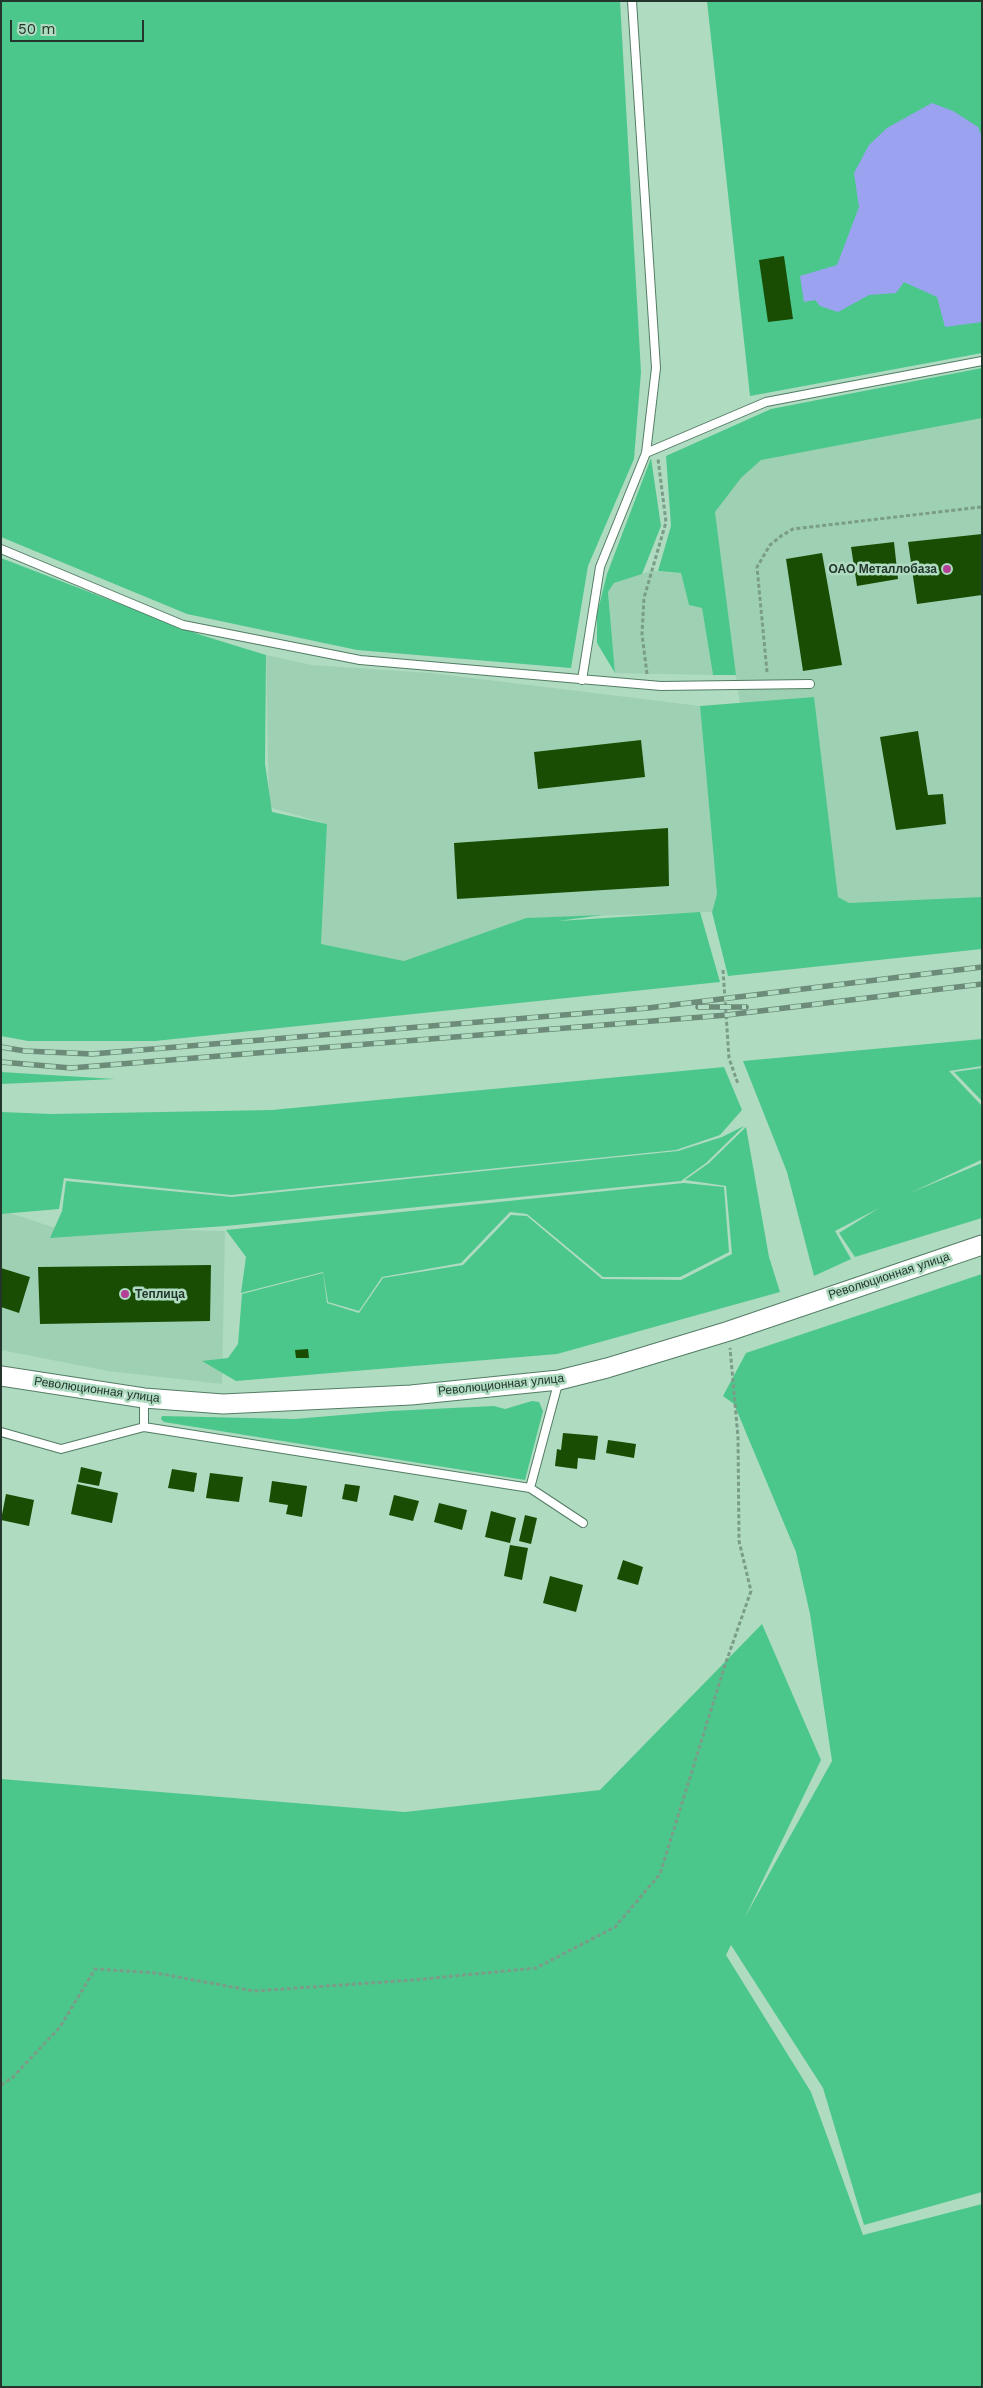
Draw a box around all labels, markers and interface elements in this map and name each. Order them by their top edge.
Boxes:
scale bar [12,10,146,42]
text: 50 m [18,20,55,38]
place label: ОАО Металлобаза [828,562,937,576]
marker: ОАО Металлобаза [941,563,953,575]
street label: Революционная улица [827,1250,951,1302]
place label: Теплица [135,1287,185,1301]
marker: Теплица [119,1288,131,1300]
street label: Революционная улица [437,1371,565,1399]
street label: Революционная улица [33,1374,161,1406]

